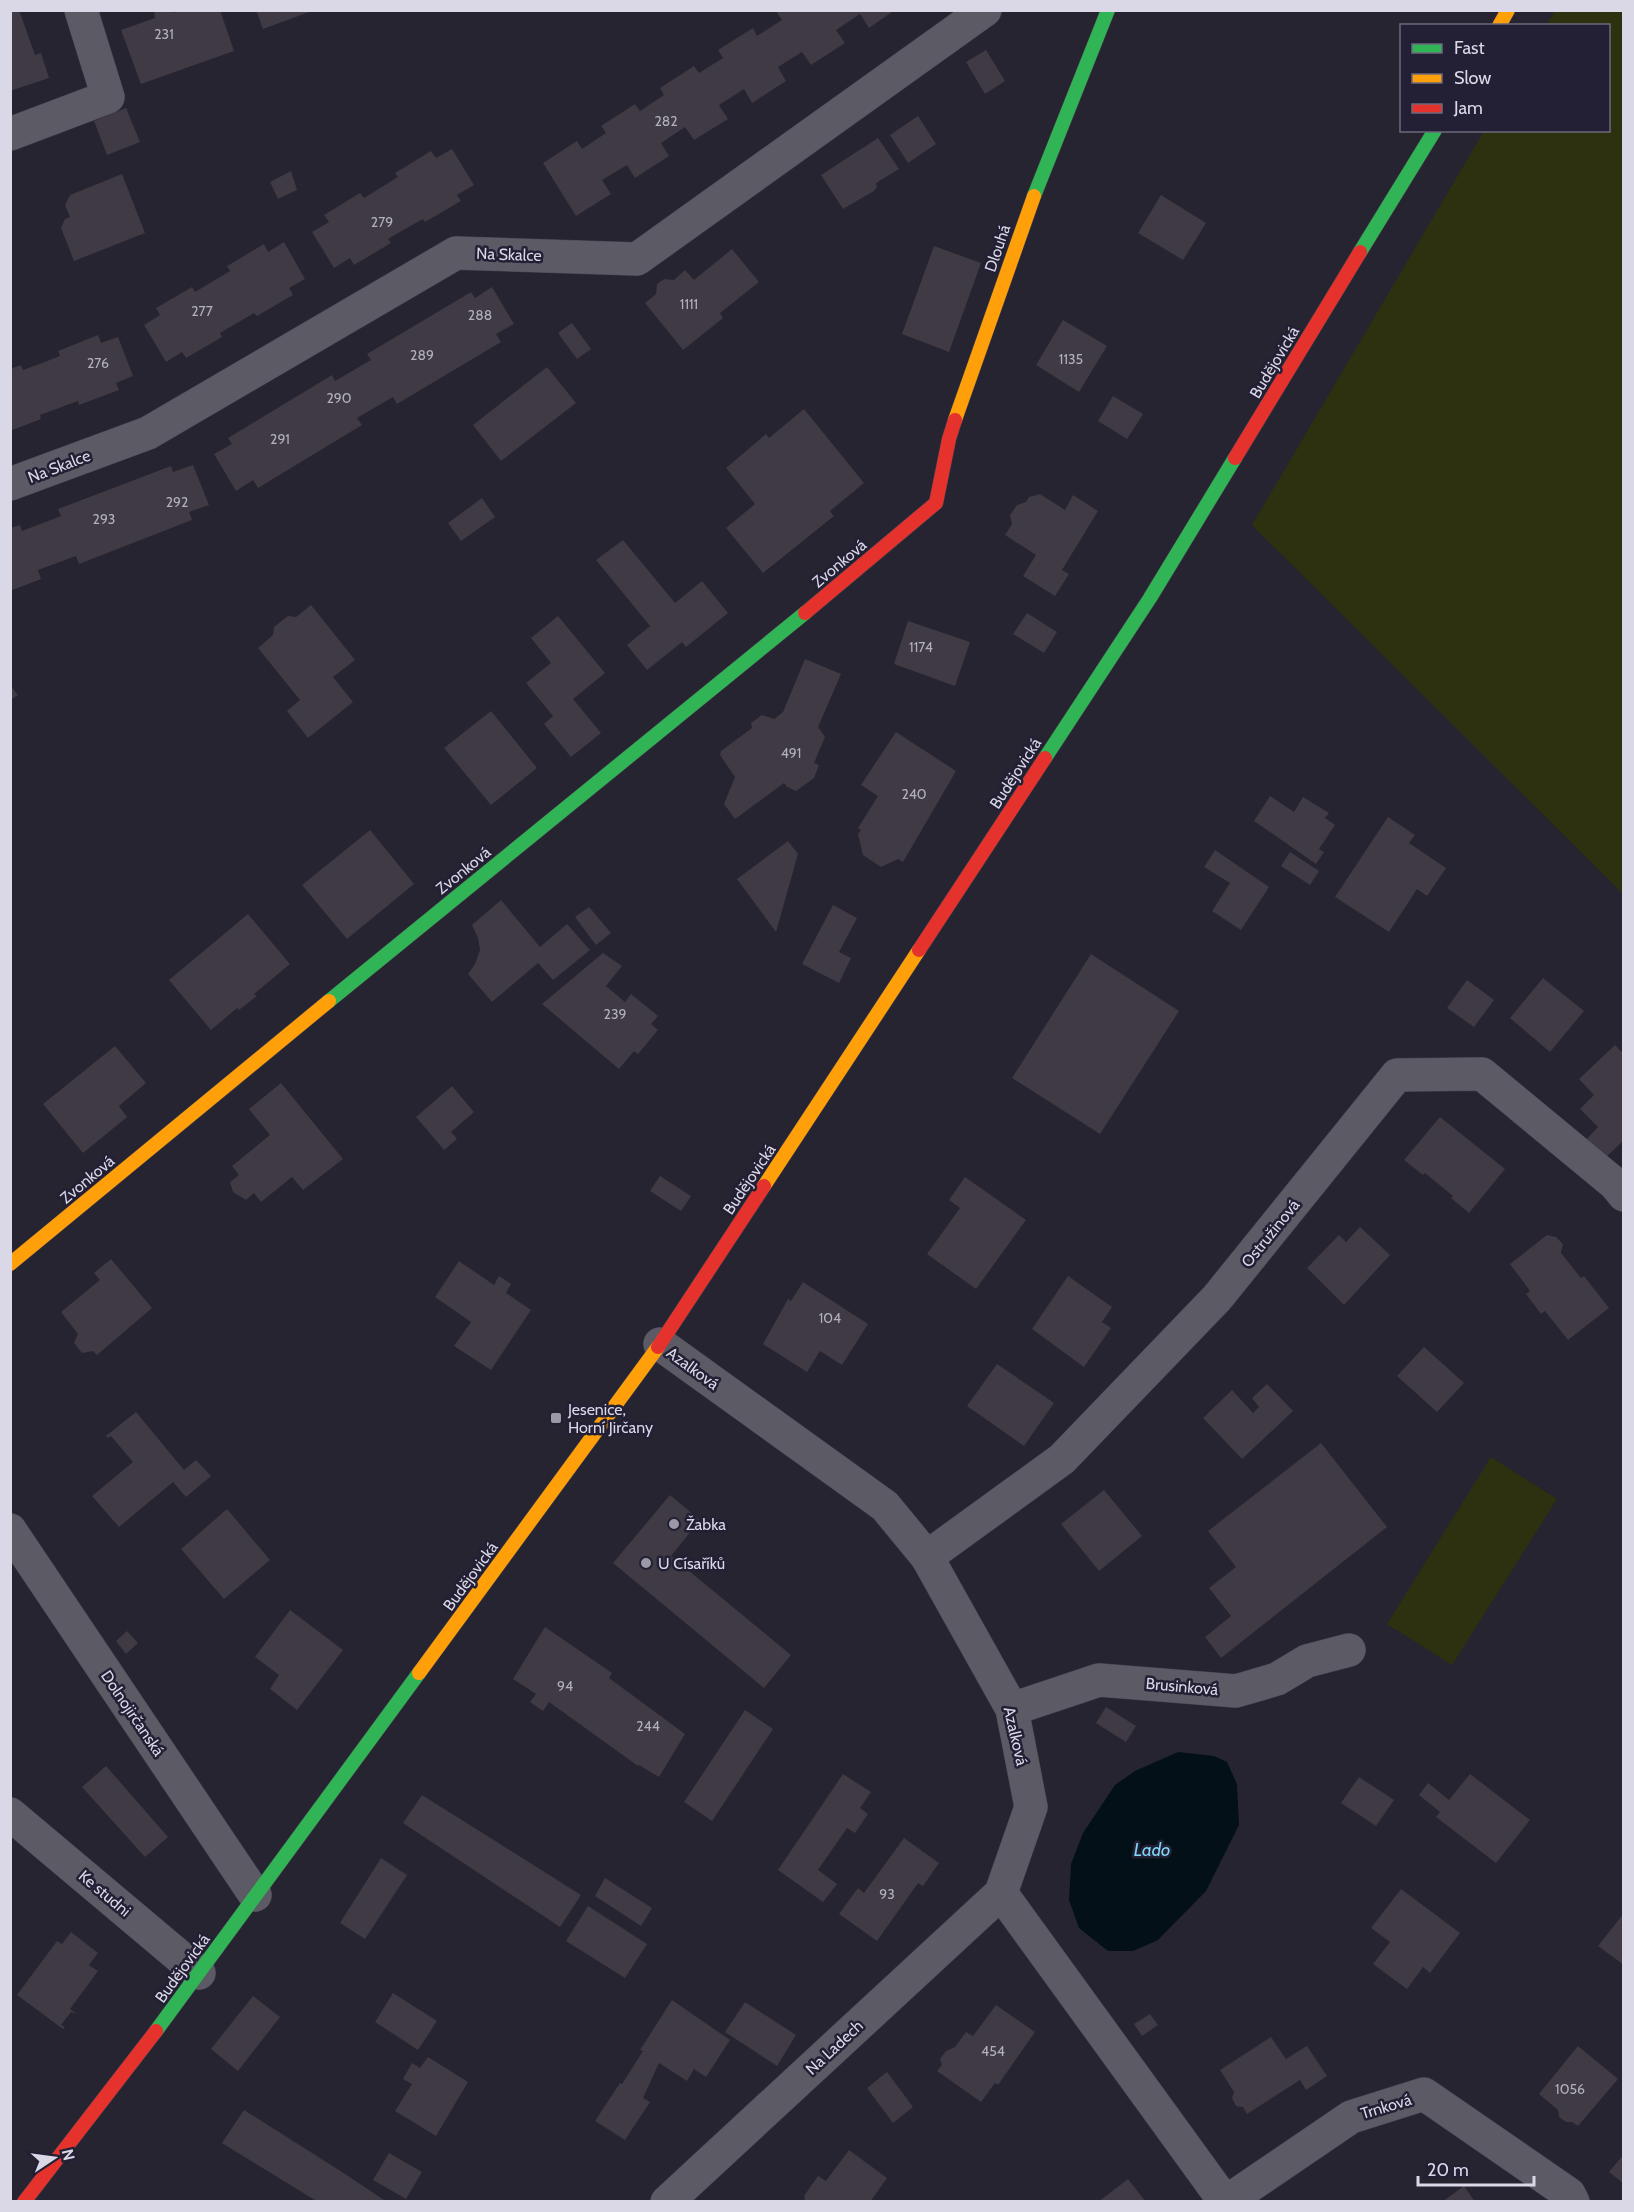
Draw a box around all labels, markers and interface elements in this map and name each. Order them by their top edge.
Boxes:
legend [1400,24,1610,132]
house number: 231 [154,25,174,43]
text: Fast [1454,37,1485,59]
text: Slow [1454,67,1491,89]
text: Jam [1453,97,1483,119]
house number: 282 [654,112,678,130]
house number: 279 [371,213,393,231]
street label: Dlouhá [981,222,1014,274]
street label: Na Skalce [476,244,542,265]
house number: 1111 [680,295,698,313]
house number: 277 [191,302,213,320]
house number: 288 [468,306,492,324]
street label: Budějovická [1246,323,1303,402]
house number: 289 [410,346,434,364]
house number: 1135 [1059,350,1083,368]
house number: 276 [87,354,109,372]
house number: 290 [326,389,352,407]
house number: 291 [270,430,290,448]
street label: Na Skalce [25,446,93,487]
house number: 292 [166,493,188,511]
house number: 293 [93,510,115,528]
street label: Zvonková [808,535,871,592]
house number: 1174 [909,638,933,656]
street label: Budějovická [986,734,1045,812]
house number: 491 [781,744,801,762]
house number: 240 [901,785,927,803]
street label: Zvonková [432,842,495,898]
house number: 239 [604,1005,626,1023]
street label: Budějovická [719,1140,780,1218]
street label: Zvonková [56,1151,119,1208]
street label: Ostružinová [1237,1195,1304,1271]
house number: 104 [819,1309,841,1327]
street label: Azalková [663,1343,723,1394]
place label: Jesenice, Horní Jirčany [567,1400,653,1437]
marker: Jesenice, Horní Jirčany [549,1411,563,1425]
place label: Žabka [686,1515,726,1534]
marker: Žabka [667,1517,681,1531]
street label: Budějovická [439,1538,502,1614]
place label: U Císaříků [658,1554,725,1573]
marker: U Císaříků [639,1556,653,1570]
street label: Dolnojirčanská [97,1667,168,1760]
street label: Brusinková [1145,1674,1219,1699]
house number: 94 [557,1677,573,1695]
street label: Azalková [1000,1705,1032,1768]
house number: 244 [636,1717,660,1735]
water label: Lado [1134,1839,1170,1861]
street label: Ke studni [75,1866,135,1921]
house number: 93 [879,1885,895,1903]
street label: Budějovická [151,1930,214,2006]
street label: Na Ladech [802,2016,867,2079]
house number: 454 [981,2042,1005,2060]
house number: 1056 [1555,2080,1585,2098]
street label: Trnková [1358,2090,1414,2123]
north arrow [24,2128,84,2188]
text: N [58,2147,79,2162]
scale bar [1418,2149,1534,2187]
text: 20 m [1427,2159,1469,2181]

